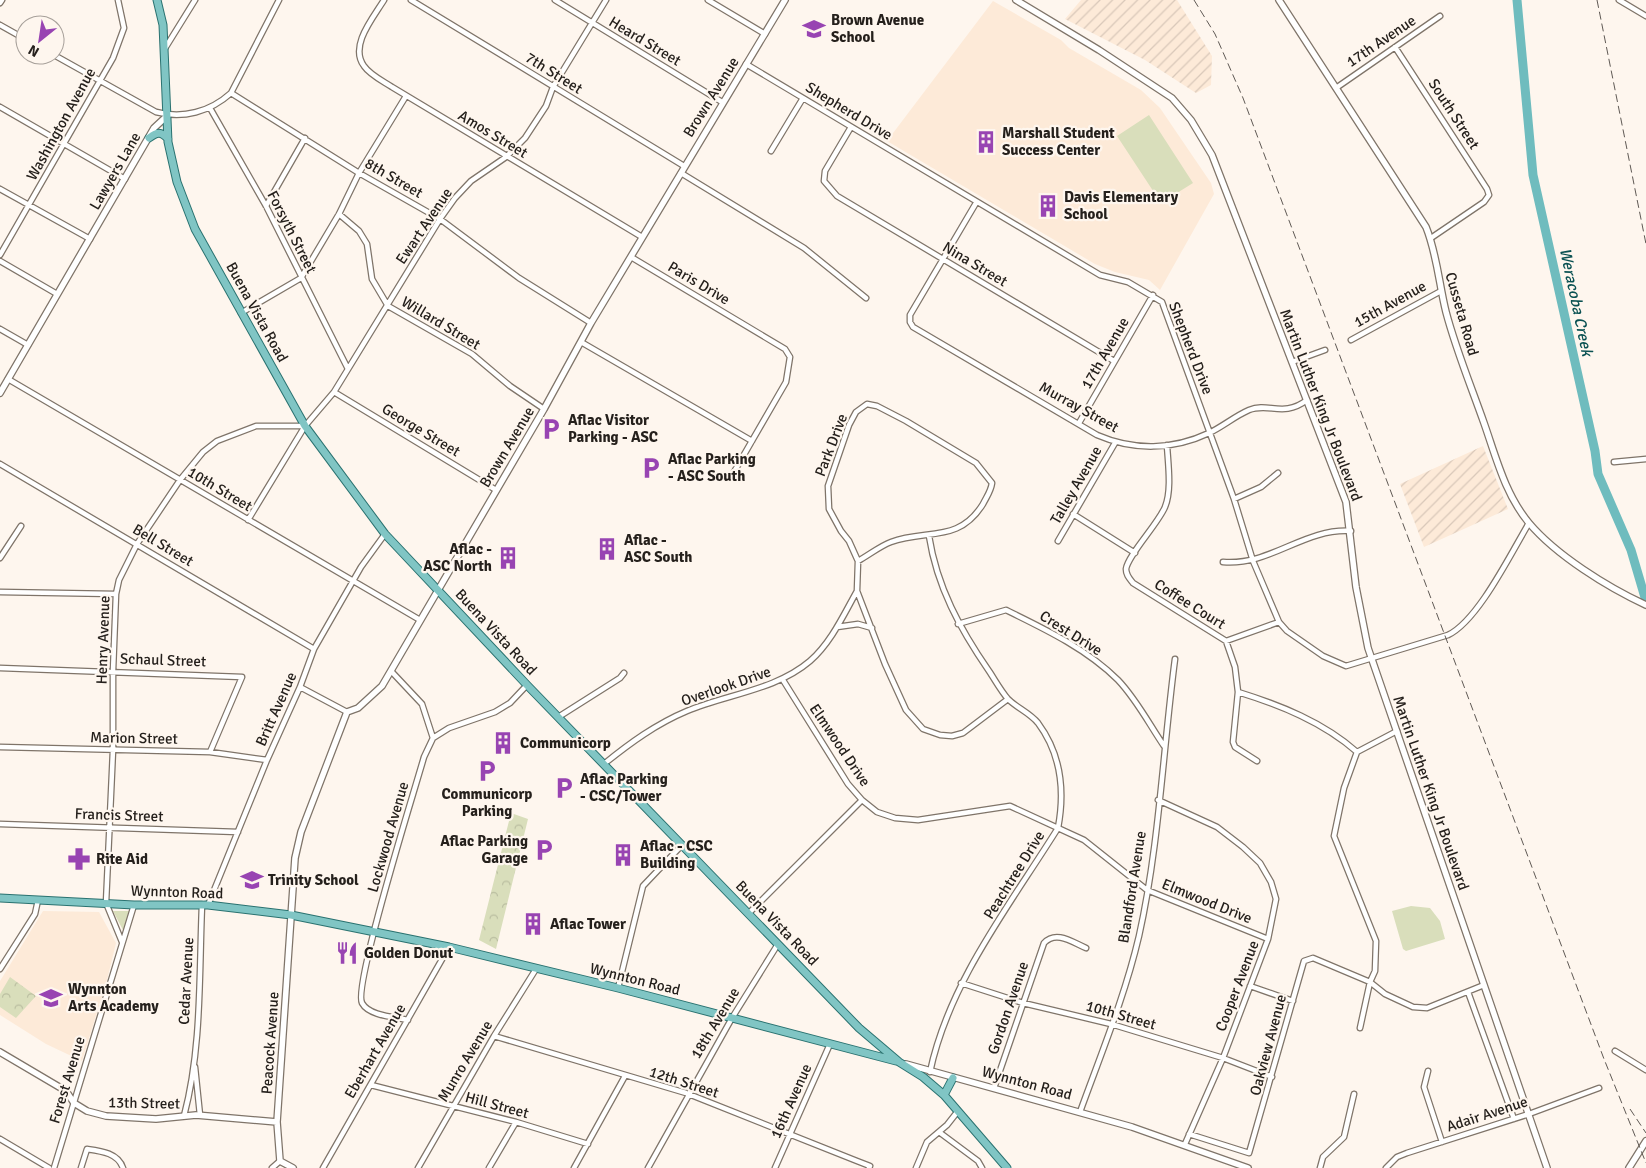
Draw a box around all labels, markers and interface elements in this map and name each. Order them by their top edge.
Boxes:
place label: Brown Avenue School [831,11,924,46]
street label: 17th Avenue [1343,11,1419,71]
street label: Heard Street [606,12,684,70]
north arrow [15,15,65,65]
school or university icon: Brown Avenue School [801,16,827,42]
text: N [25,41,42,61]
street label: 7th Street [522,48,586,98]
street label: Brown Avenue [679,54,743,140]
street label: Washington Avenue [23,65,99,183]
street label: South Street [1425,75,1483,153]
street label: Shepherd Drive [802,78,896,144]
street label: Amos Street [455,106,531,162]
place label: Marshall Student Success Center [1002,124,1115,159]
street label: Lawyers Lane [86,129,144,213]
building icon: Marshall Student Success Center [973,129,999,155]
street label: 8th Street [362,154,426,202]
street label: Ewart Avenue [392,185,456,267]
street label: Forsyth Street [263,188,321,276]
place label: Davis Elementary School [1064,188,1179,223]
building icon: Davis Elementary School [1035,193,1061,219]
street label: Nina Street [939,238,1011,290]
water label: Weracoba Creek [1555,246,1598,360]
street label: Paris Drive [665,258,733,308]
street label: Buena Vista Road [222,259,292,365]
street label: Cusseta Road [1441,270,1483,358]
street label: 15th Avenue [1351,277,1429,331]
street label: Willard Street [398,292,484,354]
street label: Shepherd Drive [1165,299,1217,397]
street label: Martin Luther King Jr Boulevard [1276,306,1366,504]
street label: 17th Avenue [1077,314,1133,392]
street label: Murray Street [1036,378,1122,436]
street label: George Street [379,400,463,460]
street label: Brown Avenue [476,403,538,491]
place label: Aflac Visitor Parking - ASC [568,411,658,446]
street label: Park Drive [811,411,851,479]
parking icon: Aflac Visitor Parking - ASC [538,416,564,442]
street label: Talley Avenue [1046,443,1106,527]
place label: Aflac Parking - ASC South [668,450,756,485]
parking icon: Aflac Parking - ASC South [638,455,664,481]
street label: 10th Street [185,463,255,515]
street label: Bell Street [129,520,197,570]
place label: Aflac - ASC South [624,531,692,566]
building icon: Aflac - ASC South [594,536,620,562]
place label: Aflac - ASC North [423,540,492,575]
building icon: Aflac - ASC North [495,545,521,571]
street label: Coffee Court [1151,575,1229,633]
street label: Buena Vista Road [451,585,541,679]
street label: Henry Avenue [92,595,114,685]
street label: Crest Drive [1036,607,1106,659]
street label: Schaul Street [120,650,206,670]
street label: Overlook Drive [679,662,773,710]
street label: Britt Avenue [252,669,300,749]
street label: Martin Luther King Jr Boulevard [1389,694,1473,893]
street label: Elmwood Drive [806,700,874,790]
street label: Marion Street [90,728,178,748]
building icon: Communicorp [490,730,516,756]
place label: Communicorp [520,734,611,752]
parking icon: Communicorp Parking [474,758,500,784]
place label: Aflac Parking - CSC/Tower [580,770,668,805]
parking icon: Aflac Parking - CSC/Tower [551,775,577,801]
street label: Lockwood Avenue [364,780,412,894]
place label: Communicorp Parking [442,785,532,820]
street label: Francis Street [74,804,164,826]
street label: Peachtree Drive [980,828,1048,922]
street label: Blandford Avenue [1114,830,1150,944]
place label: Aflac Parking Garage [440,832,528,867]
parking icon: Aflac Parking Garage [531,837,557,863]
place label: Aflac - CSC Building [640,837,713,872]
building icon: Aflac - CSC Building [610,842,636,868]
pharmacy icon: Rite Aid [66,846,92,872]
place label: Rite Aid [96,850,148,868]
school or university icon: Trinity School [239,867,265,893]
place label: Trinity School [268,871,359,889]
street label: Elmwood Drive [1159,875,1255,927]
street label: Buena Vista Road [732,877,822,969]
street label: Wynnton Road [130,881,224,903]
building icon: Aflac Tower [520,911,546,937]
place label: Aflac Tower [550,915,626,933]
street label: Cedar Avenue [175,937,197,1025]
street label: Cooper Avenue [1211,938,1263,1034]
restaurant icon: Golden Donut [334,940,360,966]
place label: Golden Donut [364,944,454,962]
street label: Wynnton Road [588,959,682,999]
street label: Gordon Avenue [984,959,1032,1057]
place label: Wynnton Arts Academy [68,980,159,1015]
street label: 18th Avenue [687,984,743,1062]
school or university icon: Wynnton Arts Academy [38,985,64,1011]
street label: Peacock Avenue [257,991,283,1095]
street label: Oakview Avenue [1246,992,1290,1098]
street label: 10th Street [1084,996,1158,1034]
street label: Eberhart Avenue [341,1000,409,1102]
street label: Munro Avenue [434,1017,496,1105]
street label: Forest Avenue [45,1034,89,1126]
street label: 16th Avenue [767,1061,815,1141]
street label: 12th Street [647,1062,721,1102]
street label: Wynnton Road [980,1062,1074,1104]
street label: Hill Street [463,1088,531,1122]
street label: Adair Avenue [1444,1092,1530,1136]
street label: 13th Street [108,1093,180,1113]

